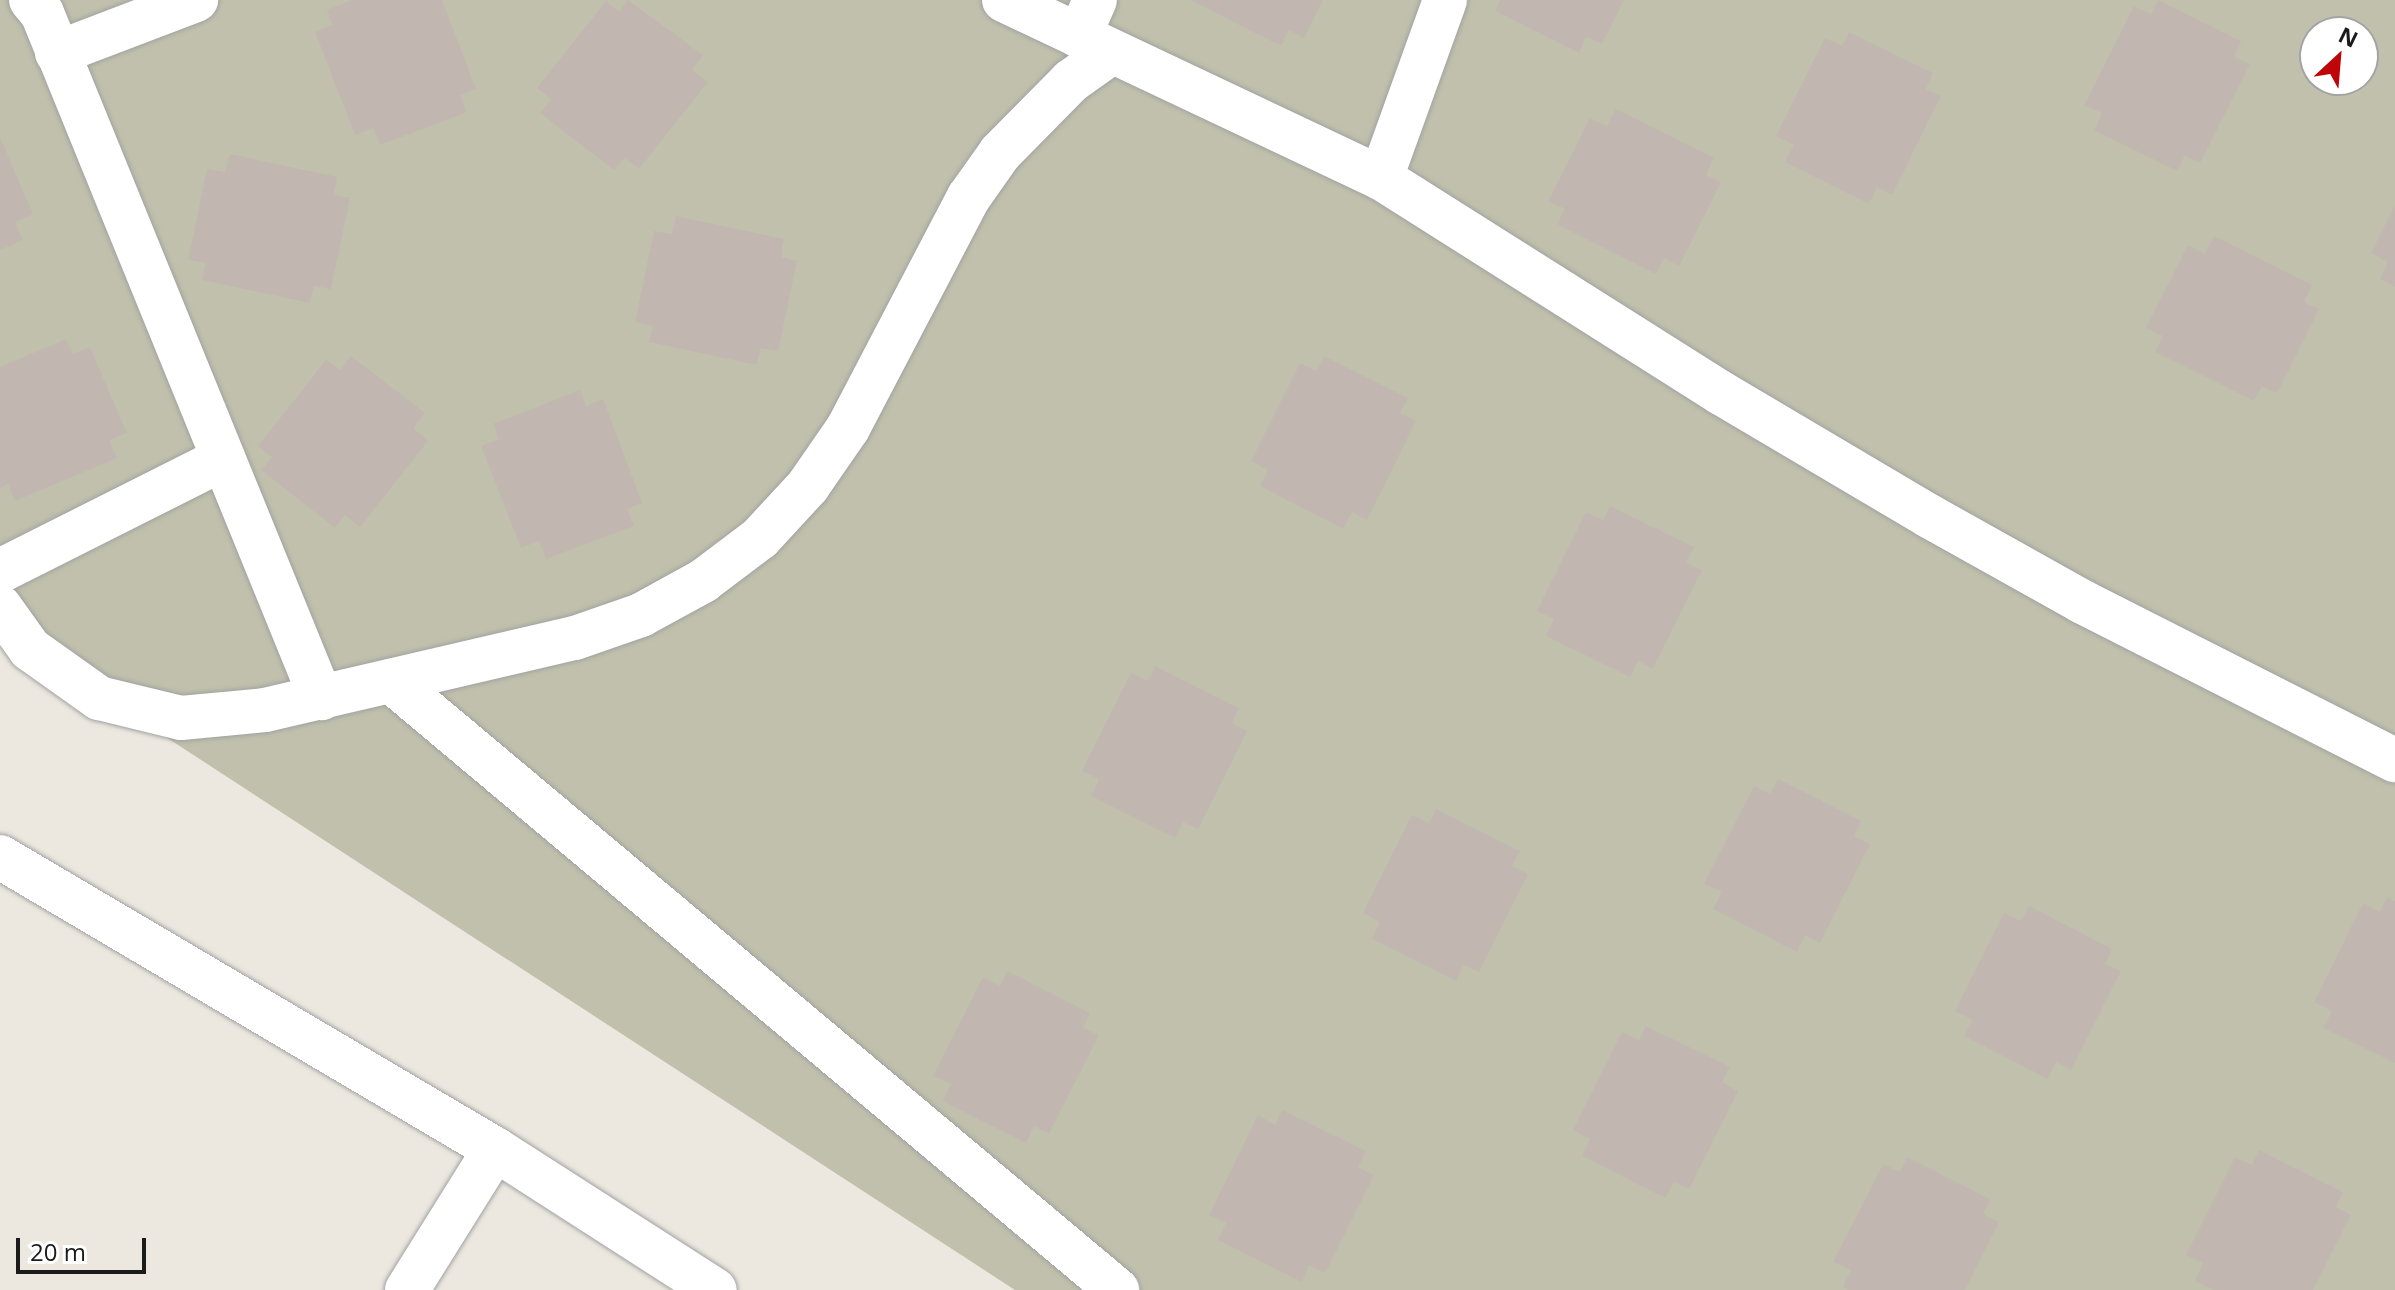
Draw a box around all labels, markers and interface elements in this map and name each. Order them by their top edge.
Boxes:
north arrow [2299,16,2379,96]
text: N [2334,19,2363,54]
scale bar [20,1222,150,1272]
text: 20 m [30,1235,86,1268]

